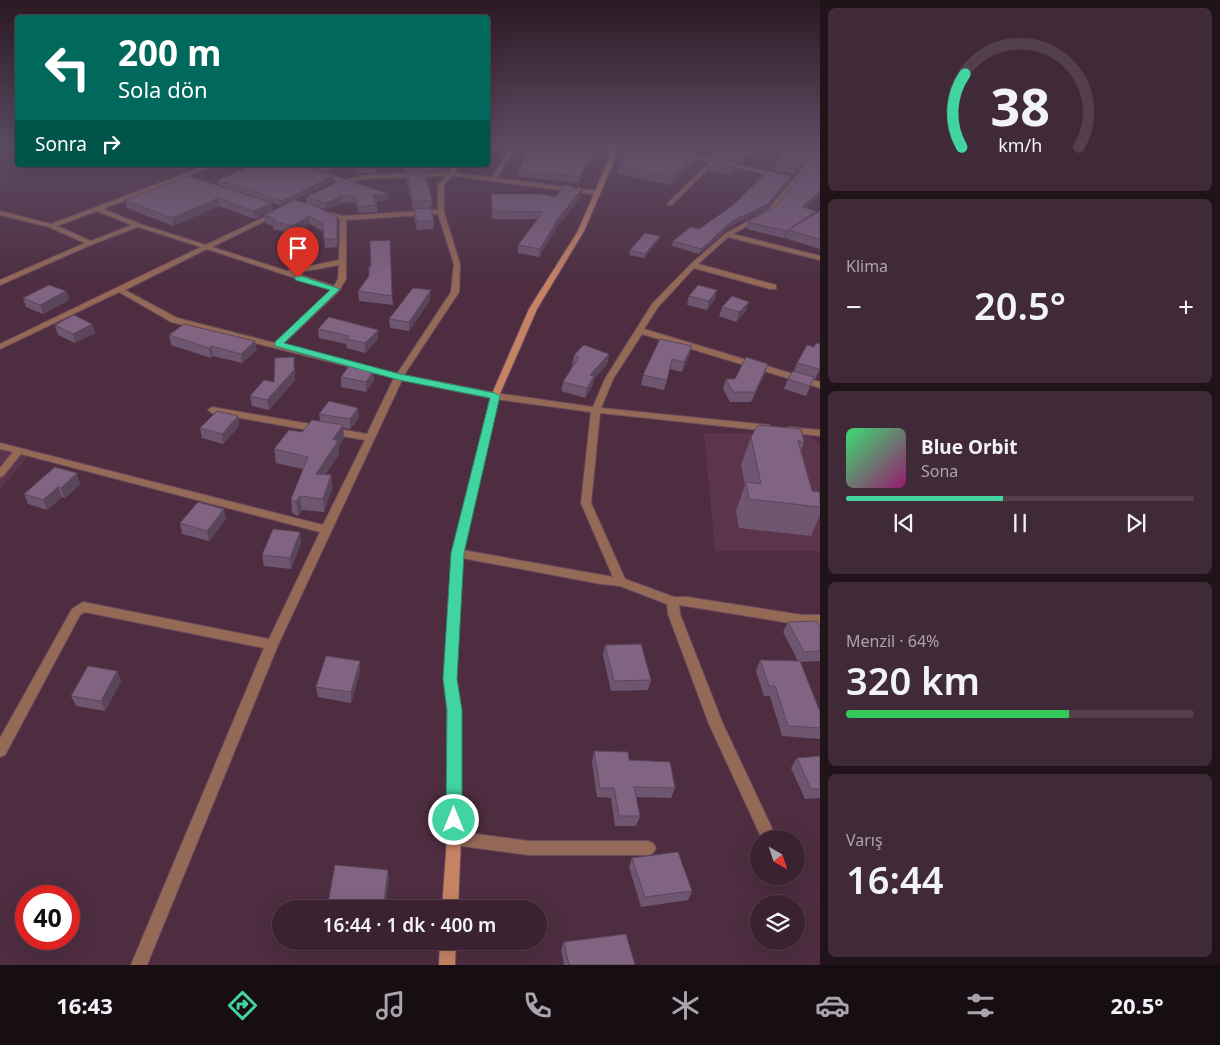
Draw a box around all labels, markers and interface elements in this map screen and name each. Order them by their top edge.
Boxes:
text: 200 m [118,29,221,76]
icon: left [35,35,100,100]
text: 38 [990,70,1050,141]
text: Sola dön [118,74,208,104]
icon: right [97,130,125,158]
text: Sonra [35,131,87,157]
text: km/h [998,133,1042,157]
pin [277,227,319,278]
icon: arrive [284,234,312,262]
text: Klima [846,255,888,277]
text: 20.5° [974,279,1066,331]
text: − [846,287,862,325]
text: + [1178,287,1194,325]
text: Blue Orbit [921,434,1017,460]
text: Sona [921,460,958,482]
icon: previous [890,509,918,537]
icon: pause [1006,509,1034,537]
icon: next [1122,509,1150,537]
text: Menzil · 64% [846,630,939,652]
text: 320 km [846,654,980,706]
position arrow [427,793,479,845]
text: Varış [846,829,883,851]
north arrow [750,830,805,885]
map controls [750,830,805,950]
text: 16:44 [846,853,943,905]
speed limit sign: 40 [15,885,80,950]
button: layers [750,895,805,950]
text: 16:44 · 1 dk · 400 m [323,912,496,938]
icon: directions [225,988,260,1023]
icon: music [373,988,408,1023]
icon: phone [520,988,555,1023]
icon: climate [668,988,703,1023]
icon: car [815,988,850,1023]
icon: filters [963,988,998,1023]
text: 16:43 [56,990,113,1020]
text: 20.5° [1110,990,1164,1020]

